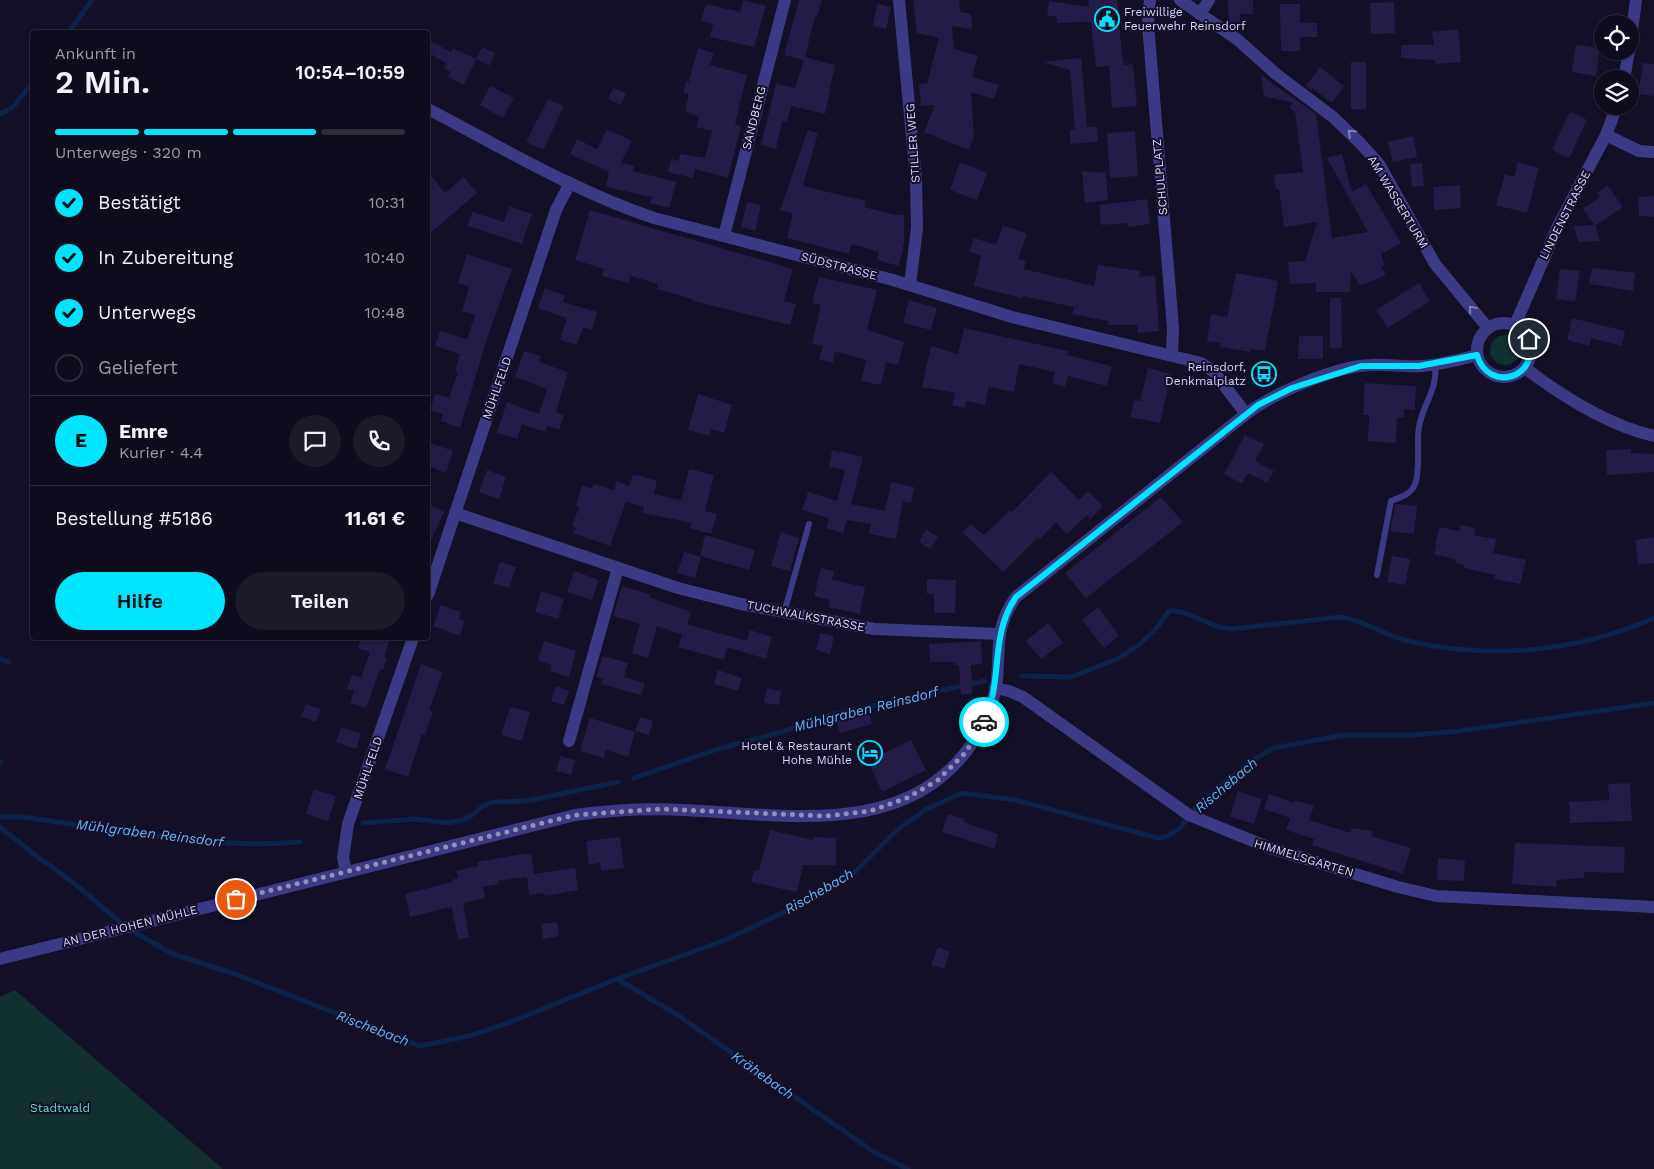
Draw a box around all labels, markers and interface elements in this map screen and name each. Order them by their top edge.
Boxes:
place label: Freiwillige Feuerwehr Reinsdorf [1124,5,1246,33]
public building icon: Freiwillige Feuerwehr Reinsdorf [1094,6,1120,32]
map controls [1594,15,1639,115]
button: locate [1594,15,1639,60]
text: Ankunft in [55,44,136,63]
text: 10:54–10:59 [296,61,405,84]
text: 2 Min. [55,63,150,101]
button: layers [1594,70,1639,115]
street label: SANDBERG [739,85,769,151]
street label: STILLER WEG [903,103,923,183]
one-way arrow [1347,130,1356,139]
street label: SCHULPLATZ [1150,138,1170,216]
text: Unterwegs · 320 m [55,143,202,162]
street label: AM WASSERTURM [1365,153,1431,251]
street label: LINDENSTRASSE [1536,168,1594,262]
icon: check [55,189,83,217]
text: Bestätigt [98,191,181,214]
text: 10:31 [369,193,405,212]
icon: check [55,244,83,272]
text: In Zubereitung [98,246,233,269]
text: 10:40 [364,248,405,267]
street label: SÜDSTRASSE [799,249,879,283]
icon: check [55,299,83,327]
text: Unterwegs [98,301,196,324]
text: 10:48 [364,303,405,322]
one-way arrow [1468,305,1477,314]
pin [1508,318,1550,360]
icon: home [1515,325,1543,353]
street label: MÜHLFELD [480,355,514,421]
text: Geliefert [98,356,178,379]
place label: Reinsdorf, Denkmalplatz [1165,360,1246,388]
bus stop icon: Reinsdorf, Denkmalplatz [1251,361,1277,387]
button: chat [289,415,341,467]
button: phone [353,415,405,467]
text: Emre [119,420,168,443]
text: E [75,429,87,452]
text: Kurier · 4.4 [119,443,203,462]
text: Bestellung #5186 [55,507,213,530]
text: 11.61 € [345,507,405,530]
button: Hilfe [55,572,225,630]
button: Teilen [235,572,405,630]
street label: TUCHWALKSTRASSE [746,598,867,634]
water label: Mühlgraben Reinsdorf [792,683,941,735]
courier [959,697,1009,747]
icon: car [970,708,998,736]
street label: MÜHLFELD [351,735,385,801]
place label: Hotel & Restaurant Hohe Mühle [741,739,852,767]
hotel icon: Hotel & Restaurant Hohe Mühle [857,740,883,766]
water label: Rischebach [1192,754,1260,816]
water label: Mühlgraben Reinsdorf [75,816,226,850]
street label: HIMMELSGARTEN [1252,836,1356,880]
water label: Rischebach [782,865,856,917]
pin [215,878,257,920]
icon: bag [222,885,250,913]
street label: AN DER HOHEN MÜHLE [61,902,199,950]
water label: Rischebach [334,1007,412,1049]
water label: Krähebach [729,1048,797,1102]
park label: Stadtwald [30,1101,90,1115]

